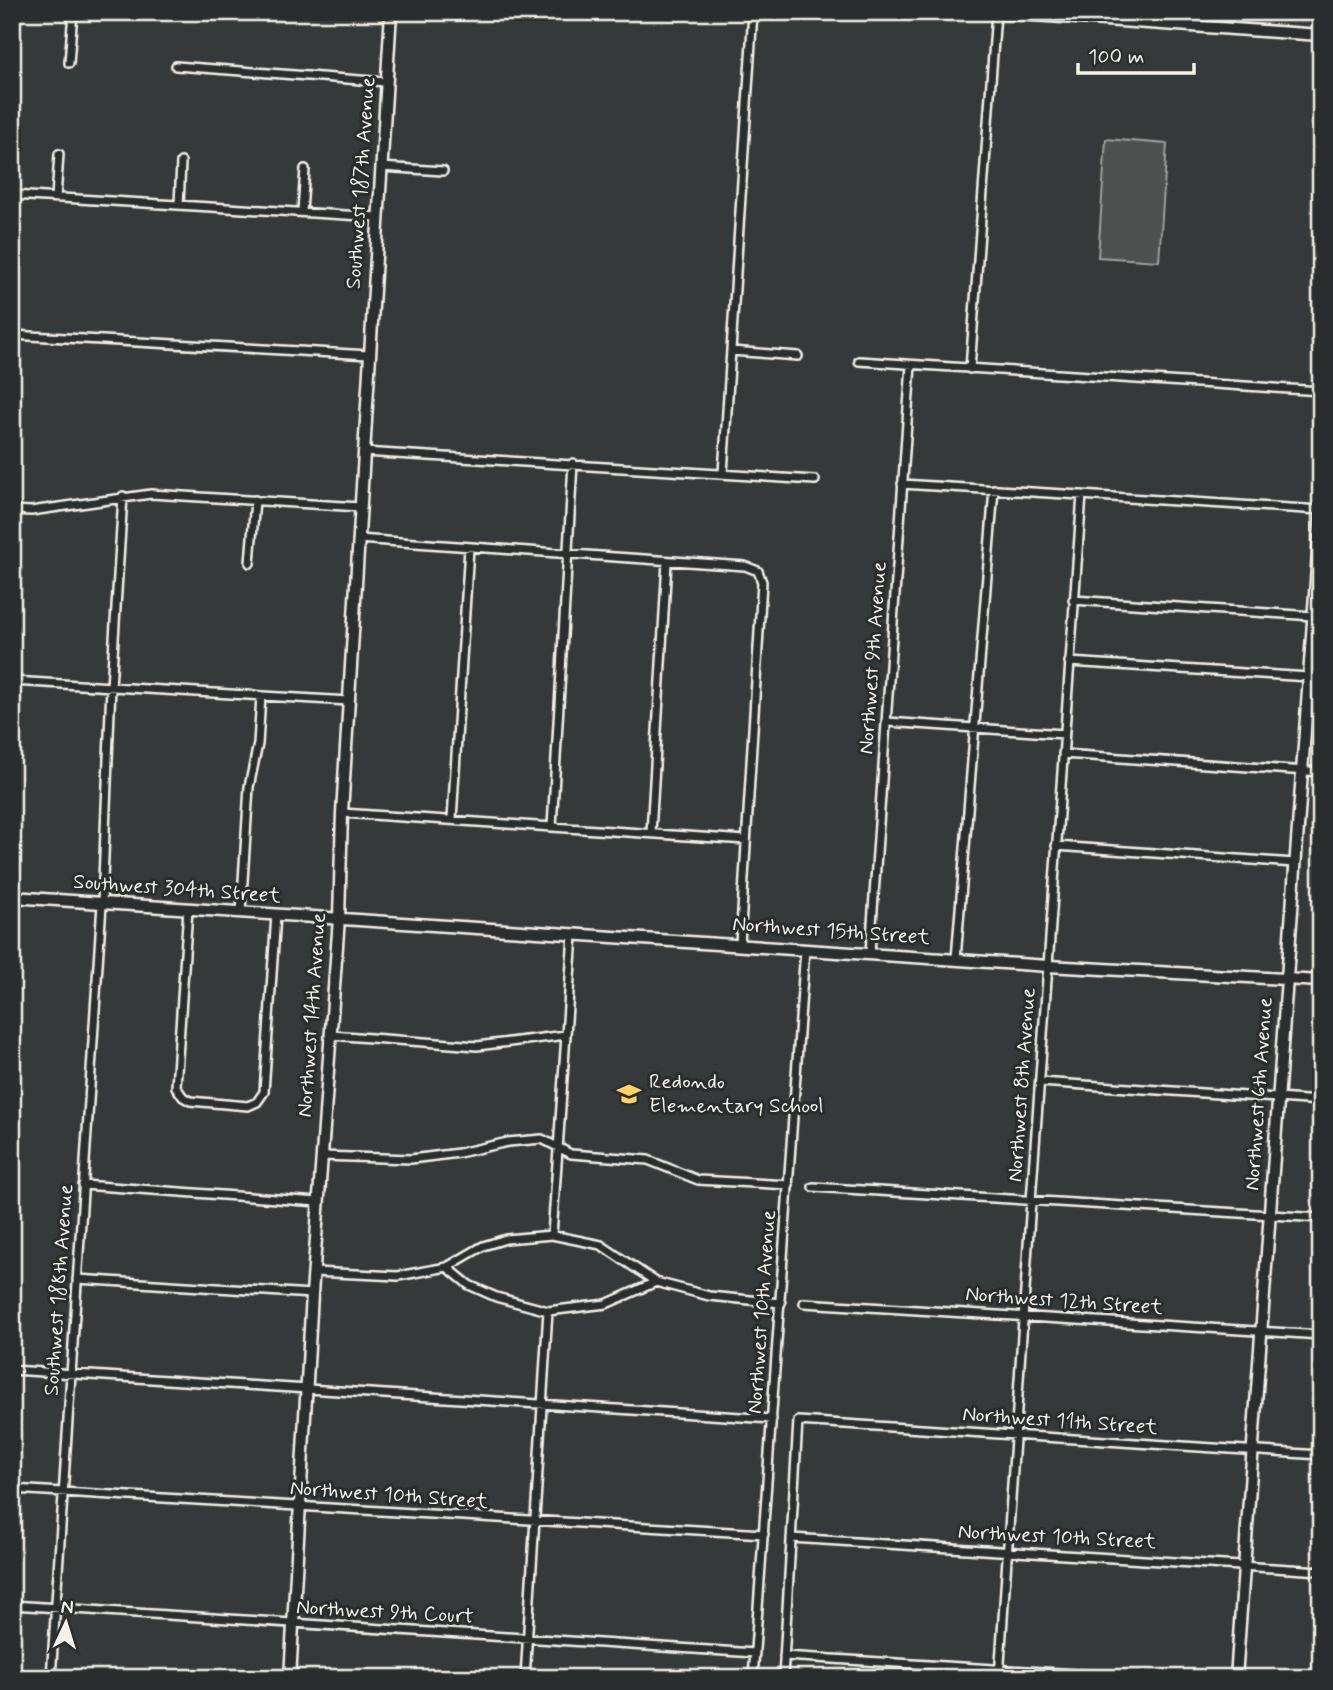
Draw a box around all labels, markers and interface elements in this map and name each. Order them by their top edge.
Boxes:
scale bar [1078,32,1193,76]
text: 100 m [1088,43,1144,71]
street label: Southwest 187th Avenue [340,76,382,290]
street label: Northwest 9th Avenue [852,561,894,755]
street label: Southwest 304th Street [72,868,282,910]
street label: Northwest 15th Street [731,910,931,952]
street label: Northwest 14th Avenue [291,912,333,1118]
street label: Northwest 8th Avenue [1001,987,1043,1183]
street label: Northwest 6th Avenue [1238,996,1280,1192]
place label: Redondo Elementary School [649,1068,824,1120]
school or university icon: Redondo Elementary School [615,1080,643,1108]
street label: Southwest 188th Avenue [38,1183,80,1397]
street label: Northwest 10th Avenue [741,1209,783,1415]
street label: Northwest 12th Street [964,1280,1164,1322]
street label: Northwest 11th Street [961,1400,1159,1442]
street label: Northwest 10th Street [289,1474,490,1516]
street label: Northwest 10th Street [957,1518,1158,1556]
north arrow [32,1588,102,1658]
street label: Northwest 9th Court [295,1593,475,1631]
text: N [60,1595,74,1620]

